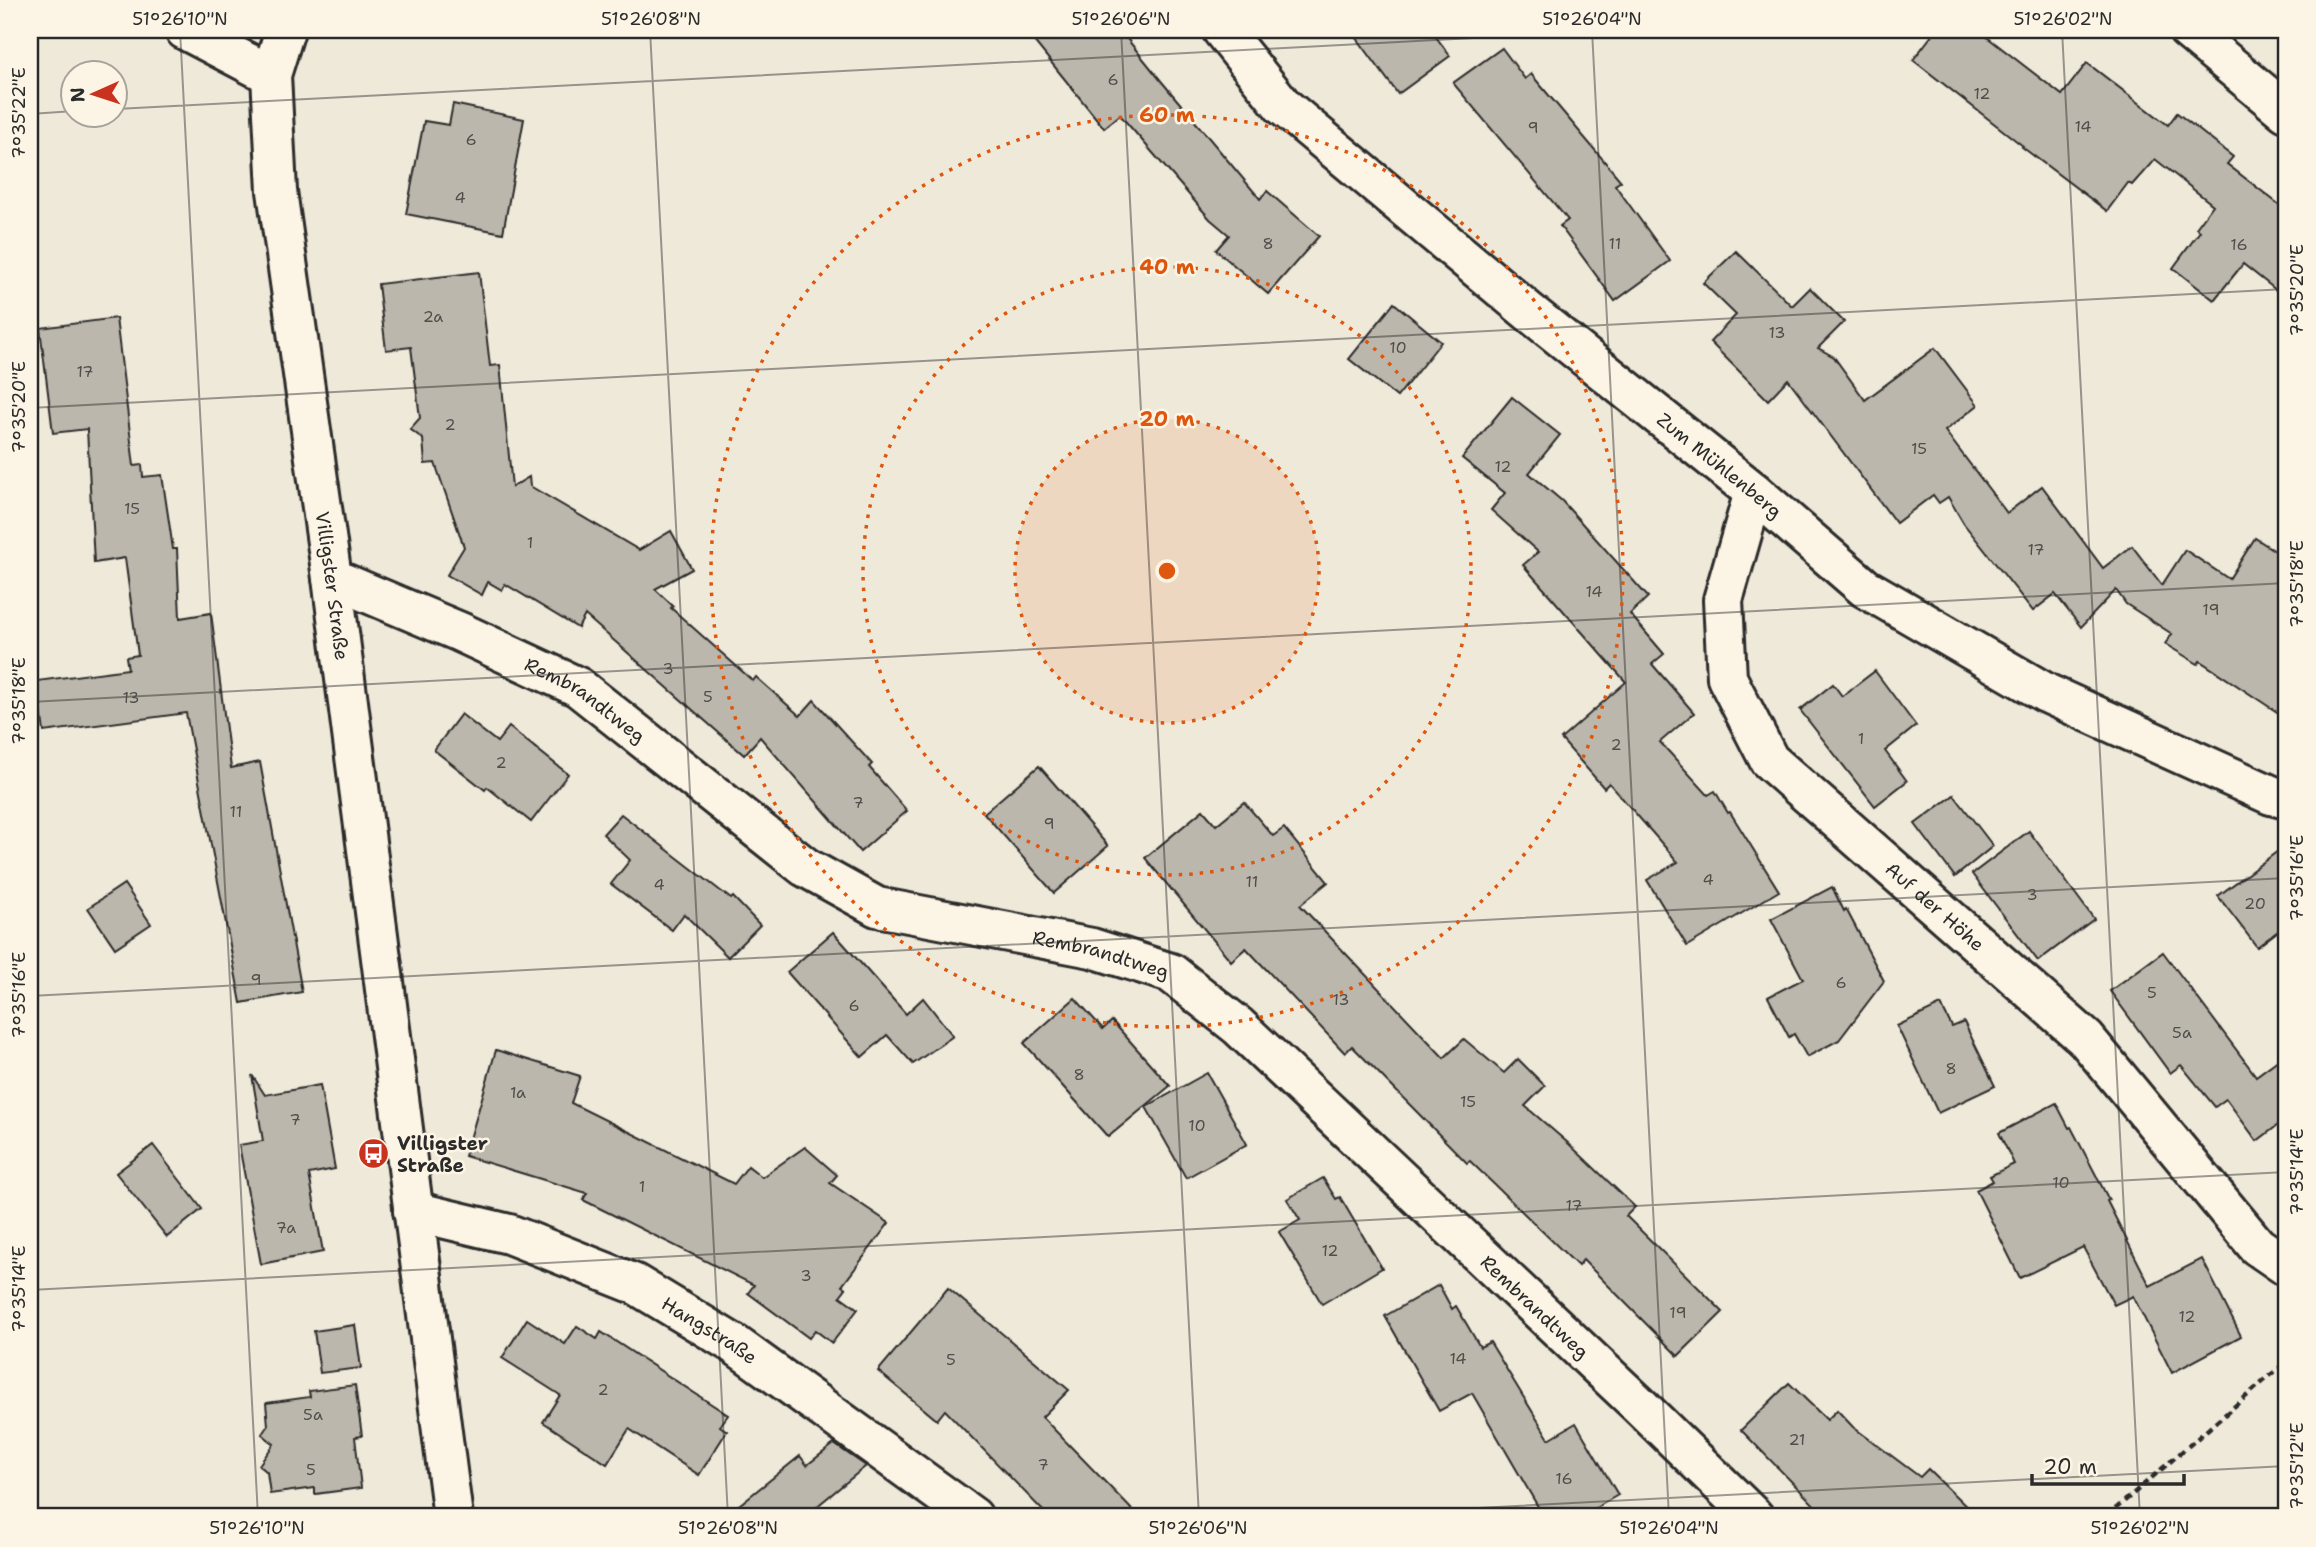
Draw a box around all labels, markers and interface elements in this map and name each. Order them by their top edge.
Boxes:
text: 51°26'10"N [132,7,228,31]
text: 51°26'08"N [601,7,701,31]
text: 51°26'06"N [1071,7,1171,31]
text: 51°26'04"N [1542,7,1642,31]
text: 51°26'02"N [2013,7,2113,31]
north arrow [60,60,130,130]
text: 7°35'22"E [7,67,31,159]
house number: 6 [1107,69,1119,90]
house number: 12 [1973,83,1991,104]
text: N [65,87,90,103]
text: 60 m [1139,101,1195,129]
house number: 14 [2074,116,2092,137]
house number: 9 [1527,117,1539,138]
house number: 6 [465,129,477,150]
house number: 4 [454,187,466,208]
house number: 8 [1262,233,1274,254]
house number: 11 [1609,233,1621,254]
house number: 16 [2230,234,2248,255]
text: 7°35'20"E [2285,244,2309,336]
text: 40 m [1139,253,1195,281]
house number: 2a [423,306,443,327]
house number: 13 [1768,322,1786,343]
house number: 10 [1389,337,1407,358]
text: 7°35'20"E [7,361,31,453]
house number: 17 [76,361,94,382]
text: 20 m [1139,405,1195,433]
street label: Zum Mühlenberg [1652,407,1788,524]
house number: 2 [444,414,456,435]
house number: 15 [1911,438,1927,459]
house number: 12 [1494,456,1512,477]
house number: 15 [124,498,140,519]
street label: Villigster Straße [310,510,355,662]
house number: 1 [527,532,533,553]
house number: 17 [2027,539,2045,560]
text: 7°35'18"E [2285,540,2309,628]
centre of rings [1155,559,1179,583]
house number: 14 [1585,581,1603,602]
house number: 19 [2202,599,2220,620]
street label: Rembrandtweg [521,651,651,748]
text: 7°35'18"E [7,657,31,745]
house number: 3 [662,658,674,679]
house number: 5 [703,686,713,707]
house number: 13 [122,687,140,708]
house number: 1 [1858,728,1864,749]
house number: 2 [1610,734,1622,755]
house number: 2 [495,752,507,773]
house number: 7 [852,792,864,813]
house number: 11 [230,801,242,822]
house number: 9 [1043,813,1055,834]
text: 7°35'16"E [2285,835,2309,921]
street label: Auf der Höhe [1880,856,1990,957]
house number: 4 [1702,869,1714,890]
house number: 11 [1246,871,1258,892]
house number: 4 [653,874,665,895]
house number: 3 [2026,884,2038,905]
house number: 20 [2244,893,2266,914]
street label: Rembrandtweg [1030,924,1172,984]
text: 7°35'16"E [7,952,31,1038]
house number: 9 [250,969,262,990]
house number: 6 [1835,972,1847,993]
house number: 5 [2147,982,2157,1003]
house number: 13 [1332,989,1350,1010]
house number: 6 [848,995,860,1016]
house number: 5a [2172,1022,2192,1043]
house number: 8 [1945,1058,1957,1079]
house number: 8 [1073,1064,1085,1085]
house number: 1a [510,1082,526,1103]
house number: 15 [1460,1091,1476,1112]
house number: 7 [289,1109,301,1130]
house number: 10 [1188,1115,1206,1136]
text: 7°35'14"E [2285,1128,2309,1216]
place label: Villigster Straße [397,1131,488,1178]
bus stop icon: Villigster Straße [357,1137,391,1171]
house number: 10 [2052,1172,2070,1193]
house number: 1 [639,1176,645,1197]
house number: 17 [1565,1195,1583,1216]
house number: 7a [276,1217,296,1238]
house number: 12 [1321,1240,1339,1261]
text: 7°35'14"E [7,1245,31,1333]
street label: Rembrandtweg [1475,1249,1595,1364]
house number: 3 [800,1265,812,1286]
street label: Hangstraße [657,1291,763,1369]
house number: 19 [1669,1302,1687,1323]
house number: 12 [2178,1306,2196,1327]
house number: 14 [1449,1348,1467,1369]
house number: 5 [946,1349,956,1370]
house number: 2 [597,1379,609,1400]
house number: 5a [303,1404,323,1425]
text: 7°35'12"E [2285,1423,2309,1509]
house number: 21 [1788,1429,1806,1450]
scale bar [2032,1442,2185,1486]
text: 20 m [2043,1453,2097,1481]
house number: 7 [1037,1454,1049,1475]
house number: 5 [306,1459,316,1480]
house number: 16 [1555,1468,1573,1489]
text: 51°26'10"N [209,1516,305,1540]
text: 51°26'08"N [678,1516,778,1540]
text: 51°26'06"N [1148,1516,1248,1540]
text: 51°26'04"N [1619,1516,1719,1540]
text: 51°26'02"N [2090,1516,2190,1540]

